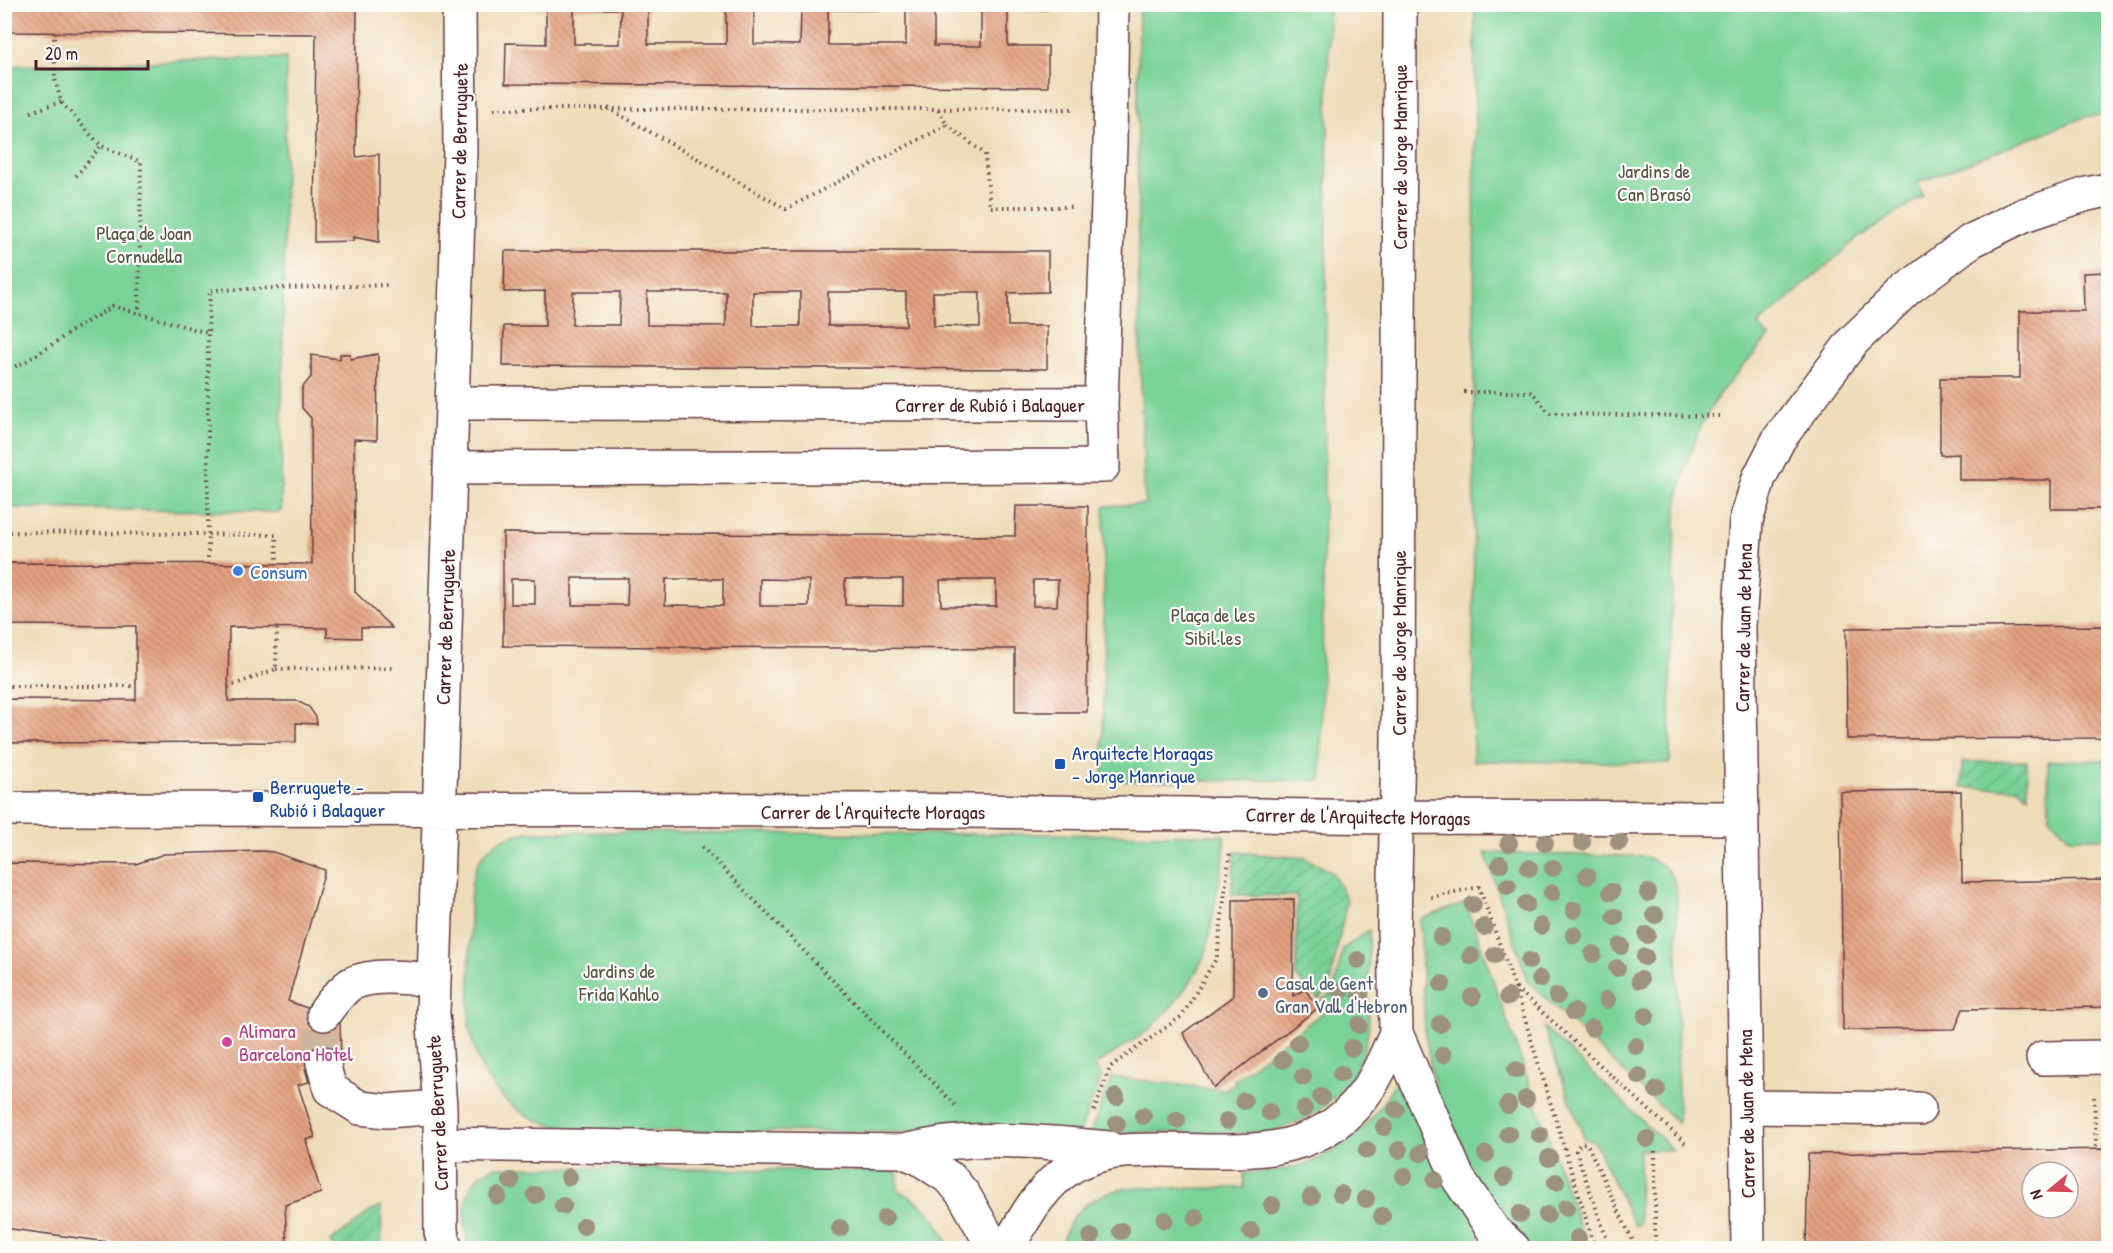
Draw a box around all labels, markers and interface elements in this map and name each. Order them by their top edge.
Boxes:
scale bar [36,33,148,71]
text: 20 m [45,41,78,66]
street label: Carrer de Berruguete [444,63,474,219]
street label: Carrer de Jorge Manrique [1386,64,1413,250]
park label: Jardins de Can Brasó [1617,157,1691,207]
park label: Plaça de Joan Cornudella [96,219,192,269]
street label: Carrer de Rubió i Balaguer [895,391,1085,418]
street label: Carrer de Juan de Mena [1728,543,1758,713]
street label: Carrer de Berruguete [429,549,461,705]
street label: Carrer de Jorge Manrique [1385,550,1412,736]
place label: Consum [250,558,307,585]
marker: Consum [231,564,245,578]
park label: Plaça de les Sibil·les [1171,601,1255,651]
place label: Arquitecte Moragas - Jorge Manrique [1072,739,1213,789]
marker: Arquitecte Moragas - Jorge Manrique [1053,757,1067,771]
place label: Berruguete - Rubió i Balaguer [270,773,386,823]
marker: Berruguete - Rubió i Balaguer [251,790,265,804]
street label: Carrer de l'Arquitecte Moragas [761,798,986,825]
street label: Carrer de l'Arquitecte Moragas [1245,801,1471,831]
park label: Jardins de Frida Kahlo [578,957,659,1007]
place label: Casal de Gent Gran Vall d'Hebron [1275,969,1408,1019]
marker: Casal de Gent Gran Vall d'Hebron [1256,986,1270,1000]
place label: Alimara Barcelona Hotel [239,1017,354,1067]
street label: Carrer de Juan de Mena [1731,1029,1761,1199]
street label: Carrer de Berruguete [419,1034,455,1192]
marker: Alimara Barcelona Hotel [220,1035,234,1049]
north arrow [2020,1160,2080,1220]
text: N [2024,1187,2048,1202]

